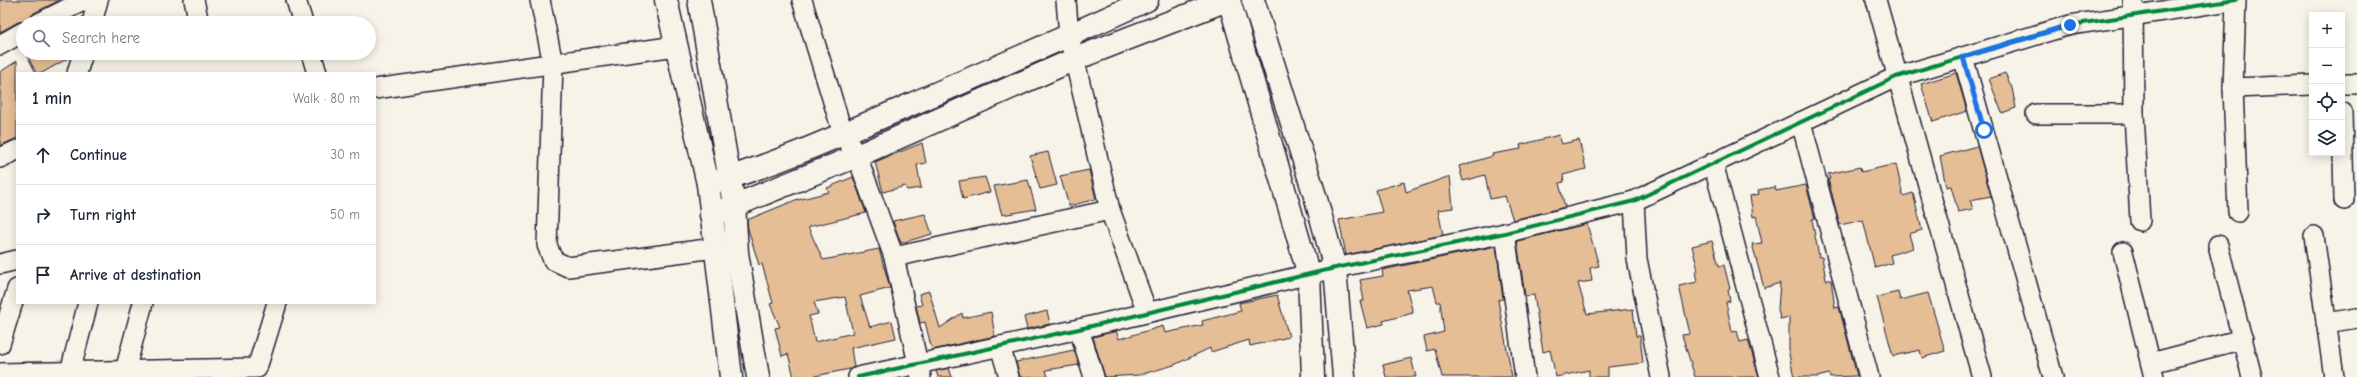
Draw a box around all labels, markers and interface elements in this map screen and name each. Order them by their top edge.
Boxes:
map controls [2309,12,2345,156]
button: + [2309,12,2345,48]
search box [16,16,376,60]
route end [2061,16,2079,34]
icon: search [30,27,52,49]
text: Search here [62,29,140,47]
button: − [2309,48,2345,84]
button: locate [2309,84,2345,120]
text: 1 min [32,89,72,108]
text: Walk · 80 m [293,91,360,106]
button: layers [2309,120,2345,156]
route start [1975,121,1993,139]
icon: ahead [32,144,54,166]
text: Continue [70,146,127,164]
text: 30 m [330,147,360,162]
icon: right [32,204,54,226]
text: Turn right [70,206,136,224]
text: 50 m [330,207,360,222]
icon: arrive [32,264,54,286]
text: Arrive at destination [70,266,201,284]

